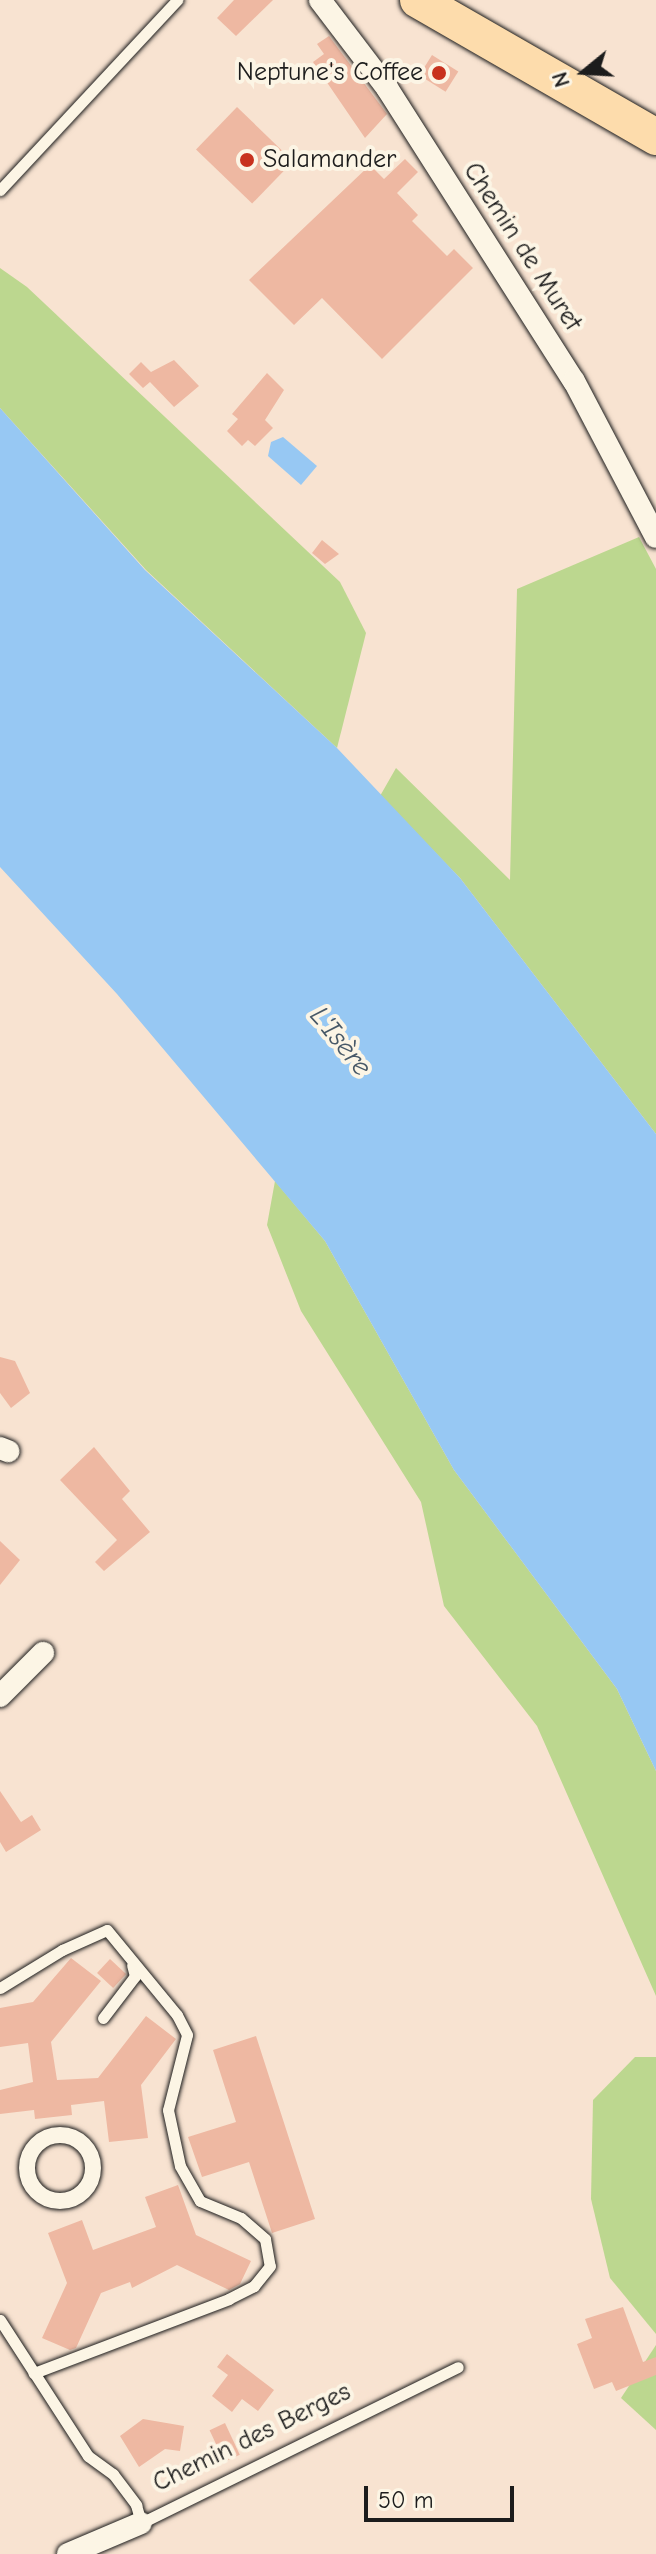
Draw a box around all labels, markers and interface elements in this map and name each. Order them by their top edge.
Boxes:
north arrow [544,32,624,112]
place label: Neptune's Coffee [237,57,423,89]
marker: Neptune's Coffee [430,64,448,82]
text: N [547,69,576,90]
place label: Salamander [263,144,396,176]
marker: Salamander [238,151,256,169]
street label: Chemin de Muret [456,157,588,337]
water label: L'Isère [303,999,379,1083]
street label: Chemin des Berges [148,2377,356,2499]
scale bar [368,2470,518,2520]
text: 50 m [378,2486,434,2514]

